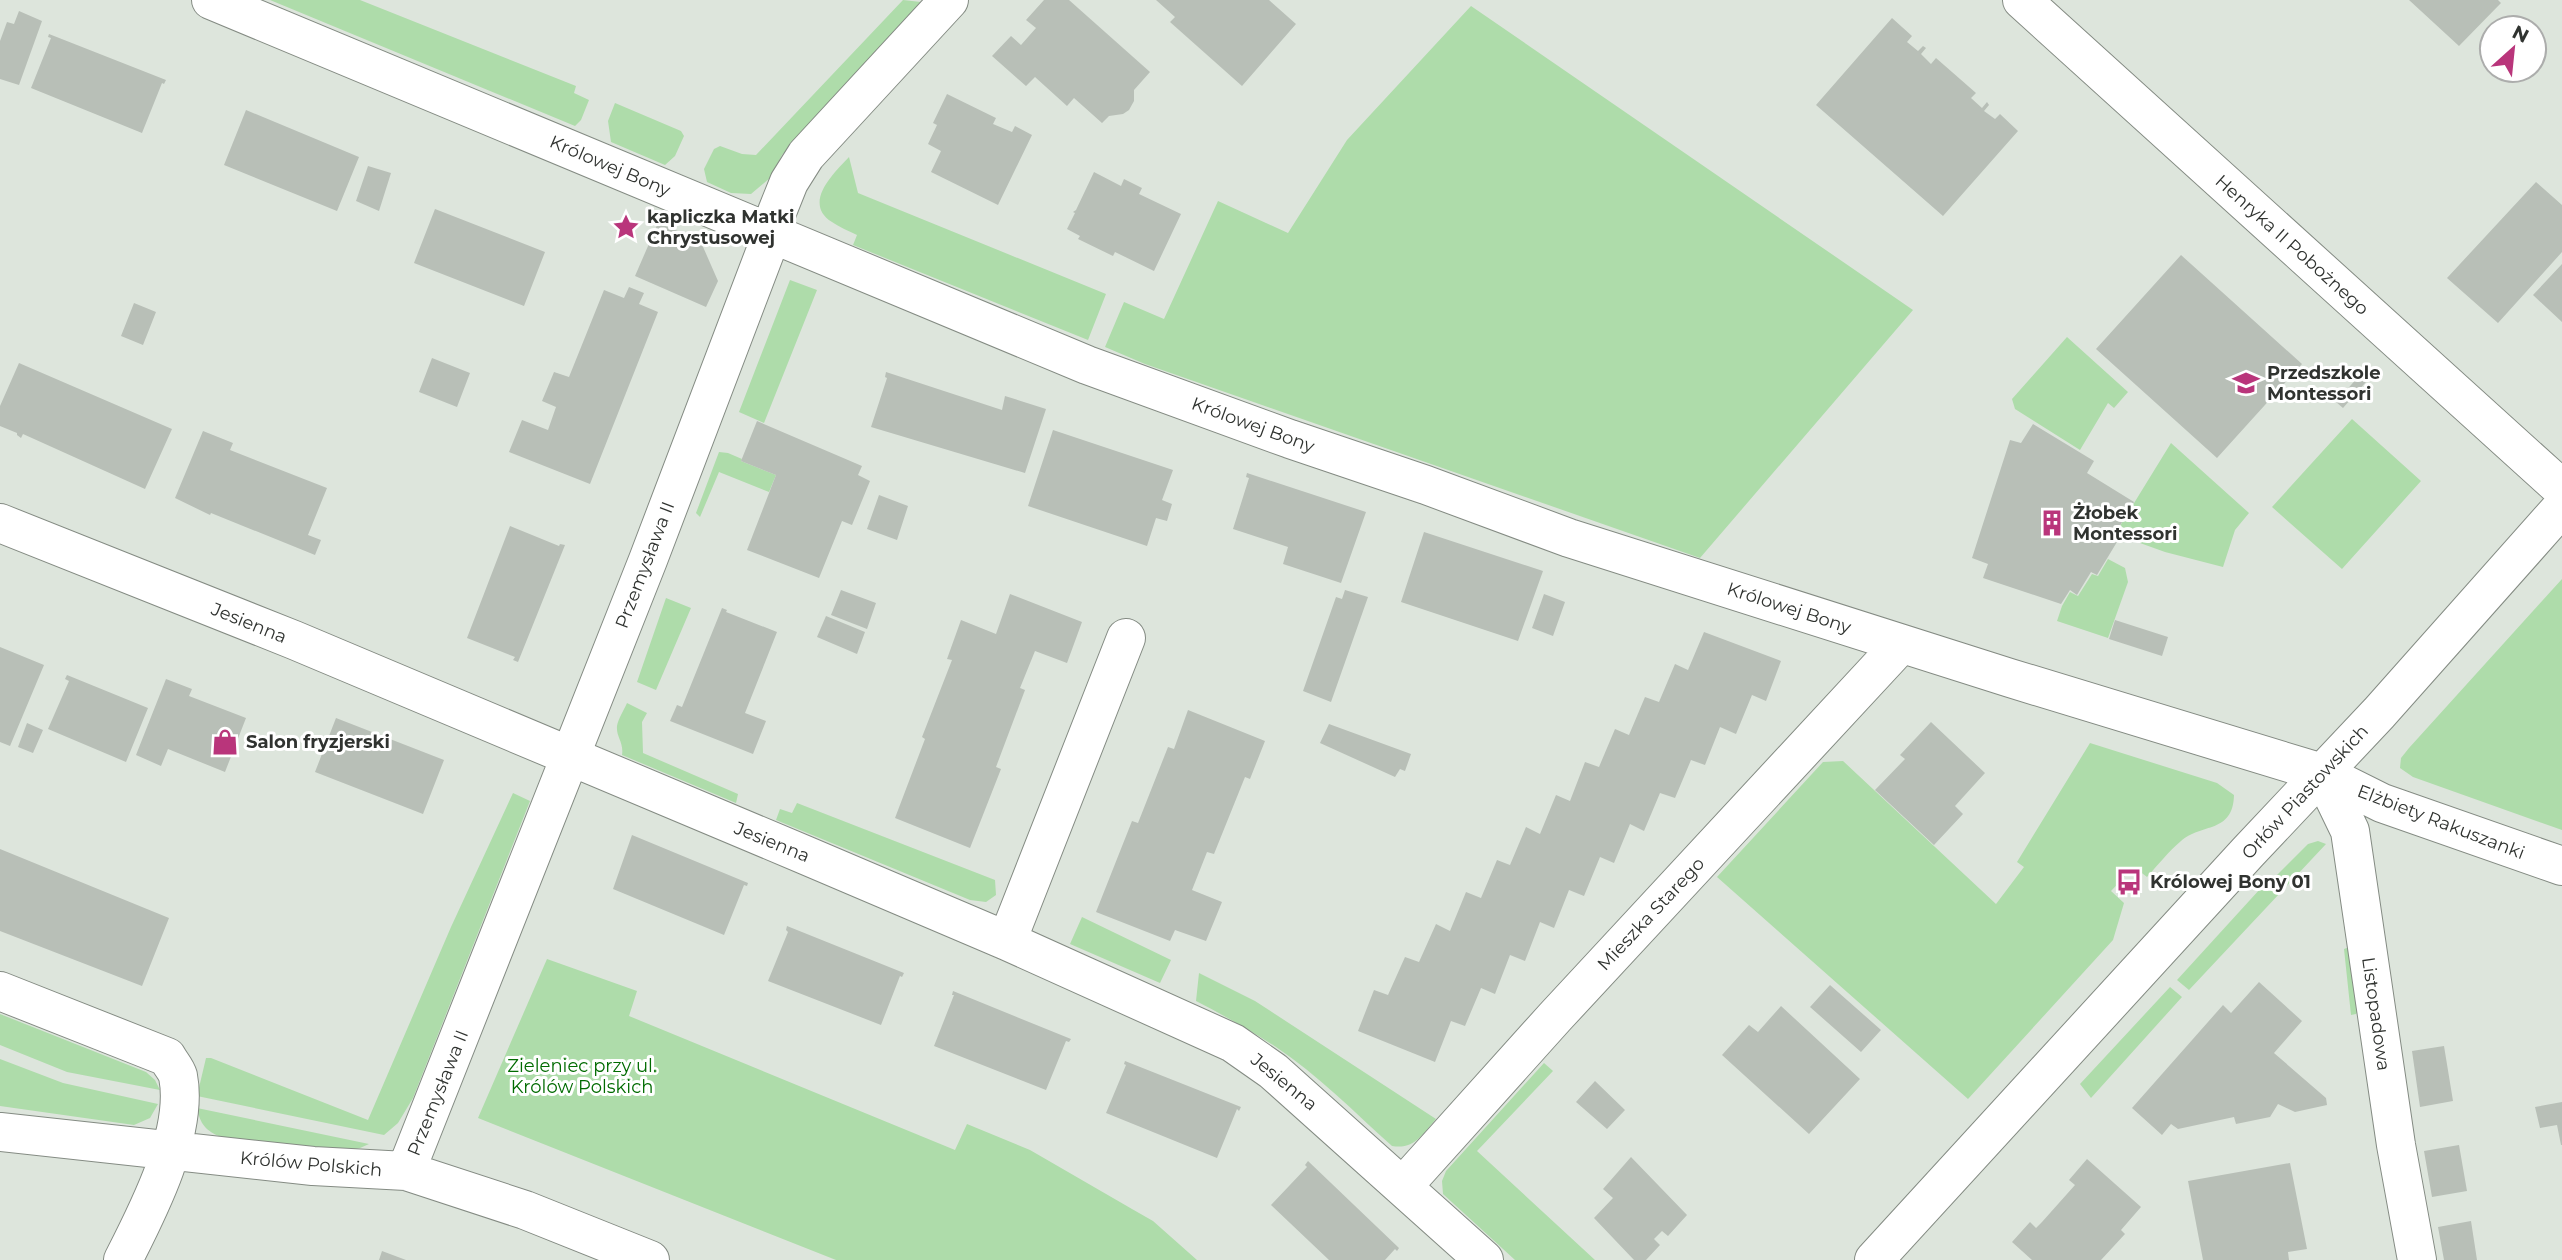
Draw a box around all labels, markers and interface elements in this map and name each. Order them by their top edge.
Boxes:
north arrow [2478,14,2548,84]
text: N [2508,21,2533,48]
street label: Królowej Bony [546,131,674,201]
street label: Henryka II Pobożnego [2211,170,2373,320]
place label: kapliczka Matki Chrystusowej [647,206,794,249]
place icon: kapliczka Matki Chrystusowej [611,212,641,242]
place label: Przedszkole Montessori [2267,362,2381,405]
school or university icon: Przedszkole Montessori [2231,368,2261,398]
street label: Królowej Bony [1189,393,1318,457]
street label: Przemysława II [611,499,679,631]
place label: Żłobek Montessori [2073,502,2177,545]
building icon: Żłobek Montessori [2037,508,2067,538]
street label: Królowej Bony [1724,578,1854,638]
street label: Jesienna [207,598,290,648]
street label: Orłów Piastowskich [2237,720,2373,864]
shop icon: Salon fryzjerski [210,727,240,757]
place label: Salon fryzjerski [246,731,390,753]
street label: Elżbiety Rakuszanki [2354,780,2528,864]
street label: Jesienna [730,817,813,867]
street label: Mieszka Starego [1593,853,1709,975]
bus stop icon: Królowej Bony 01 [2114,867,2144,897]
place label: Królowej Bony 01 [2150,871,2311,893]
street label: Listopadowa [2357,956,2395,1072]
street label: Przemysława II [403,1027,473,1159]
street label: Jesienna [1245,1048,1322,1116]
park label: Zieleniec przy ul. Królów Polskich [507,1055,657,1098]
street label: Królów Polskich [239,1147,383,1181]

